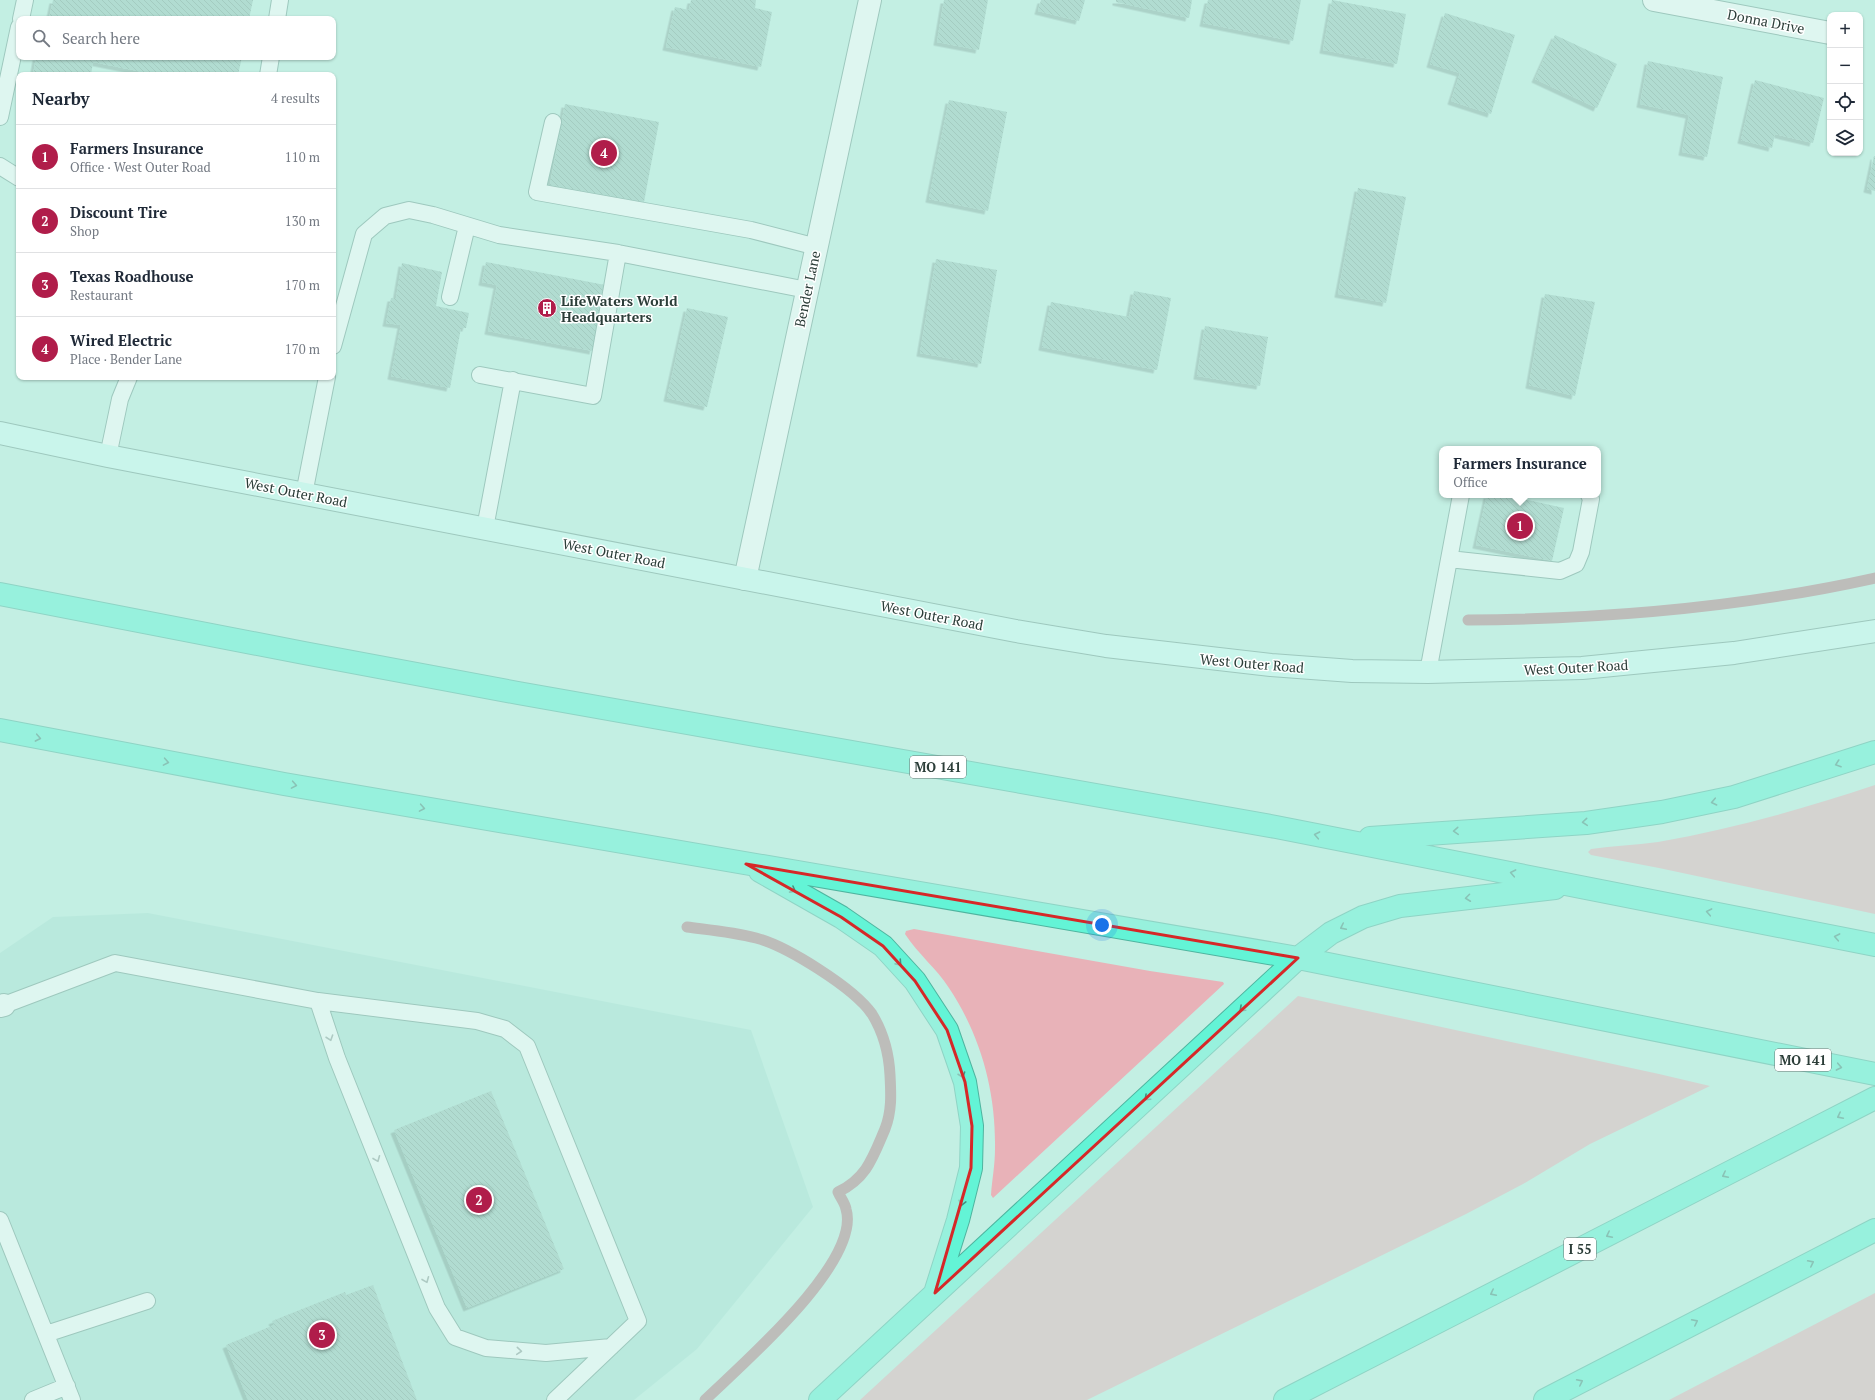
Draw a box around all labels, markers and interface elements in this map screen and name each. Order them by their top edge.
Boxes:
street label: Donna Drive [1726,4,1806,38]
map controls [1827,12,1863,156]
button: + [1827,12,1863,48]
search box [16,16,336,60]
icon: search [30,27,52,49]
text: Search here [62,28,140,48]
button: − [1827,48,1863,84]
button: locate [1827,84,1863,120]
text: Nearby [32,87,90,110]
text: 4 results [271,89,320,107]
button: layers [1827,120,1863,156]
text: Farmers Insurance [70,138,204,158]
pin: 4 [591,138,617,168]
text: 1 [41,148,49,166]
text: 110 m [285,148,320,166]
text: Office · West Outer Road [70,158,211,176]
text: Discount Tire [70,202,167,222]
text: 2 [41,212,49,230]
text: 130 m [285,212,320,230]
text: Shop [70,222,99,240]
street label: Bender Lane [790,249,824,329]
text: Texas Roadhouse [70,266,194,286]
text: 3 [41,276,49,294]
text: 170 m [285,276,320,294]
text: Restaurant [70,286,133,304]
place label: LifeWaters World Headquarters [561,291,678,326]
building icon: LifeWaters World Headquarters [536,297,558,319]
text: Wired Electric [70,330,172,350]
text: 4 [41,340,49,358]
text: 170 m [285,340,320,358]
text: Place · Bender Lane [70,350,182,368]
popup [1439,446,1601,498]
text: Farmers Insurance [1453,453,1587,473]
street label: West Outer Road [243,473,349,511]
text: Office [1453,473,1487,491]
pin: 1 [1507,511,1533,541]
street label: West Outer Road [561,534,667,572]
street label: West Outer Road [879,596,985,634]
street label: West Outer Road [1199,649,1305,677]
street label: West Outer Road [1523,655,1629,679]
one-way arrow [35,733,41,741]
road number: MO 141 [910,756,966,778]
one-way arrow [163,757,169,766]
one-way arrow [1835,759,1842,768]
one-way arrow [291,781,297,789]
one-way arrow [1711,797,1717,805]
one-way arrow [419,803,425,811]
one-way arrow [1582,818,1589,827]
one-way arrow [1453,827,1459,836]
one-way arrow [1314,832,1320,840]
one-way arrow [1510,869,1516,878]
one-way arrow [789,885,796,893]
one-way arrow [1465,893,1471,902]
one-way arrow [1706,908,1712,916]
your location [1092,915,1112,935]
one-way arrow [1339,922,1347,930]
one-way arrow [1834,934,1840,942]
one-way arrow [894,959,901,966]
one-way arrow [1239,1005,1247,1012]
one-way arrow [326,1035,334,1042]
road number: MO 141 [1775,1049,1831,1071]
one-way arrow [1836,1062,1842,1071]
one-way arrow [958,1072,966,1079]
one-way arrow [1144,1093,1152,1100]
one-way arrow [1837,1111,1845,1118]
one-way arrow [373,1156,381,1163]
one-way arrow [1722,1170,1729,1178]
pin: 2 [466,1185,492,1215]
one-way arrow [959,1200,967,1206]
one-way arrow [1606,1230,1613,1237]
road number: I 55 [1564,1238,1596,1260]
one-way arrow [1806,1260,1814,1268]
one-way arrow [421,1277,429,1284]
one-way arrow [1490,1288,1497,1296]
pin: 3 [309,1320,335,1350]
one-way arrow [1691,1320,1698,1327]
one-way arrow [516,1346,522,1355]
one-way arrow [1575,1379,1583,1387]

